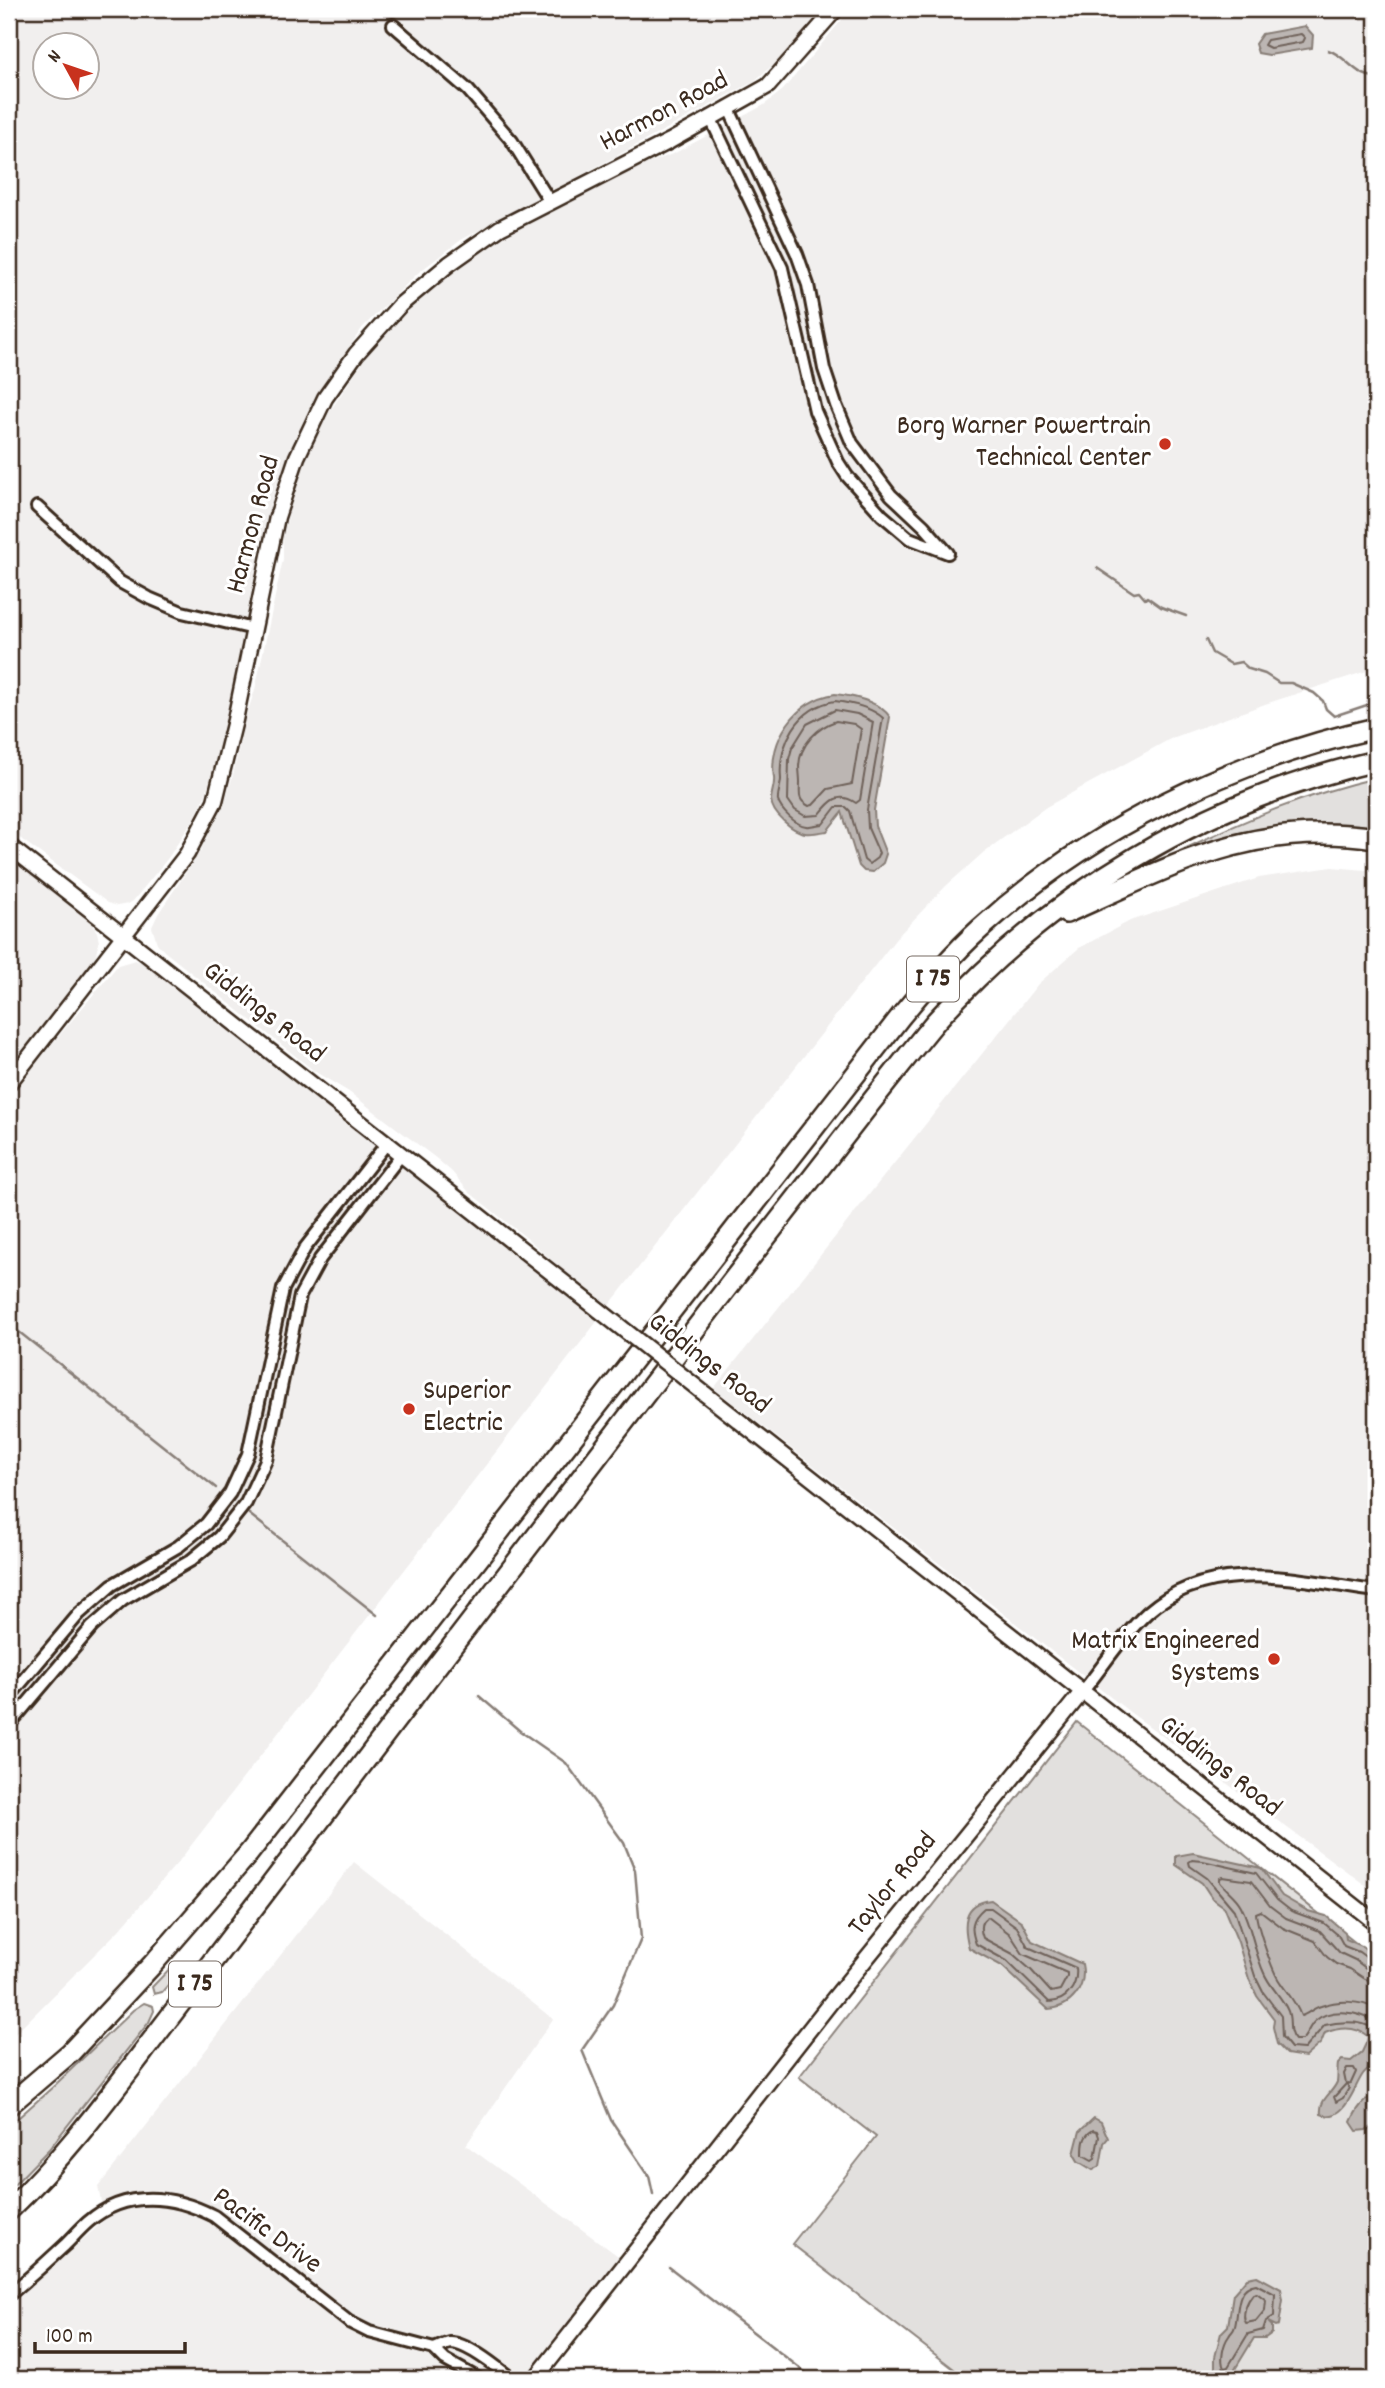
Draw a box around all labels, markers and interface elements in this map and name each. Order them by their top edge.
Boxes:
north arrow [32,32,102,102]
text: N [42,45,69,70]
street label: Harmon Road [593,62,737,164]
place label: Borg Warner Powertrain Technical Center [897,408,1152,480]
marker: Borg Warner Powertrain Technical Center [1157,436,1173,452]
street label: Harmon Road [217,452,293,598]
street label: Giddings Road [193,953,333,1075]
road number: I 75 [907,956,959,1002]
street label: Giddings Road [638,1304,778,1426]
place label: Superior Electric [423,1373,512,1445]
marker: Superior Electric [401,1401,417,1417]
place label: Matrix Engineered Systems [1071,1623,1260,1695]
marker: Matrix Engineered Systems [1266,1651,1282,1667]
street label: Giddings Road [1149,1707,1289,1829]
street label: Taylor Road [839,1824,949,1946]
road number: I 75 [169,1962,221,2007]
street label: Pacific Drive [203,2179,329,2285]
scale bar [35,2311,186,2355]
text: 100 m [46,2323,93,2353]

